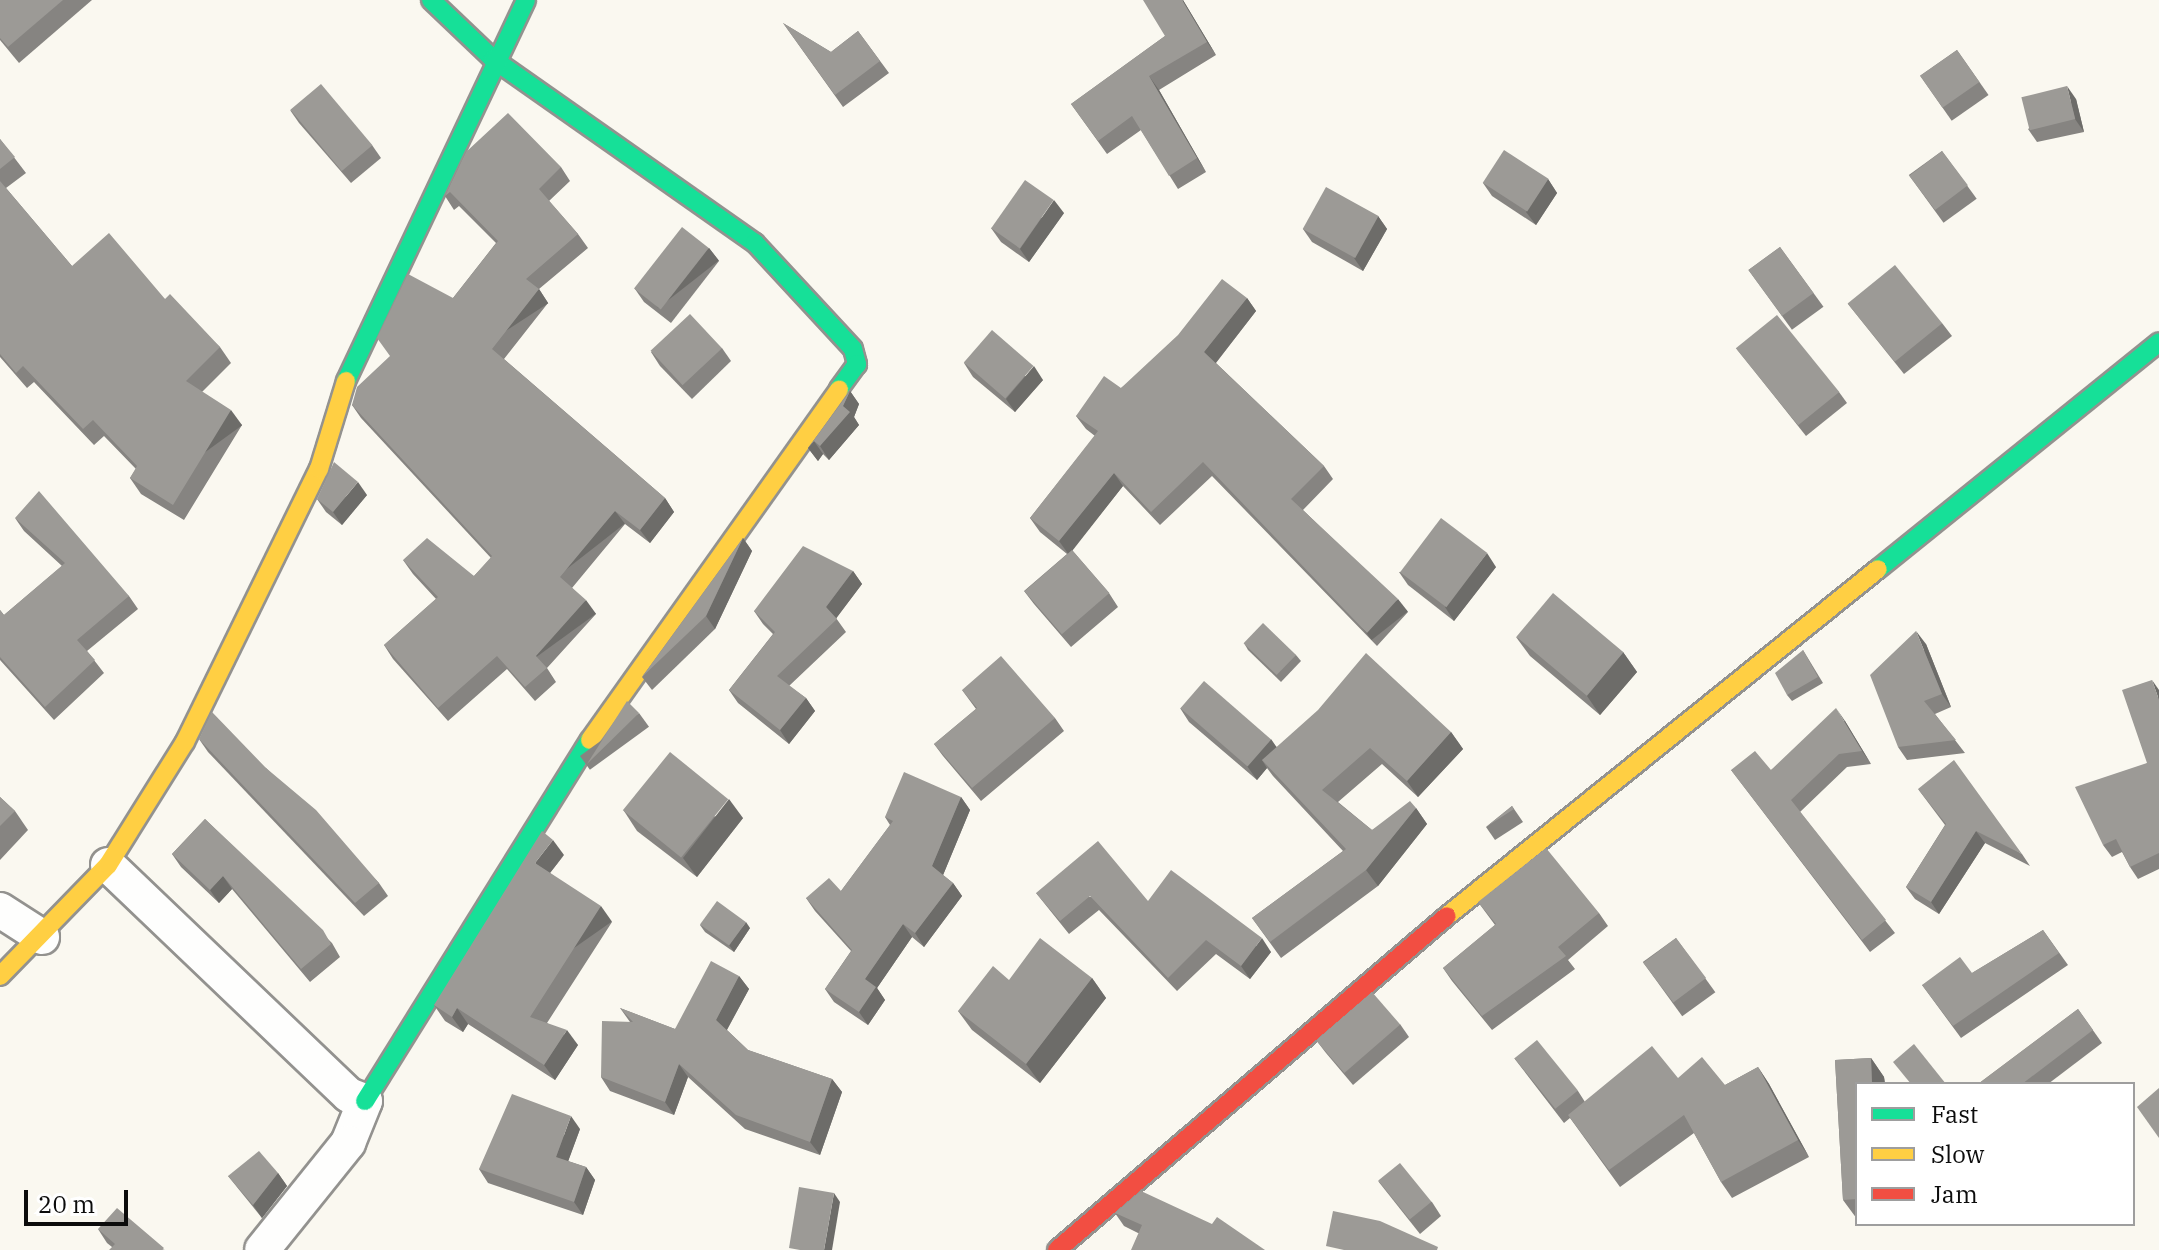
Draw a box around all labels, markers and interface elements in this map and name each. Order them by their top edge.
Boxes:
legend [1855,1082,2135,1226]
text: Fast [1931,1098,1978,1130]
text: Slow [1931,1138,1984,1170]
scale bar [28,1174,132,1224]
text: Jam [1931,1178,1978,1210]
text: 20 m [38,1188,95,1220]

